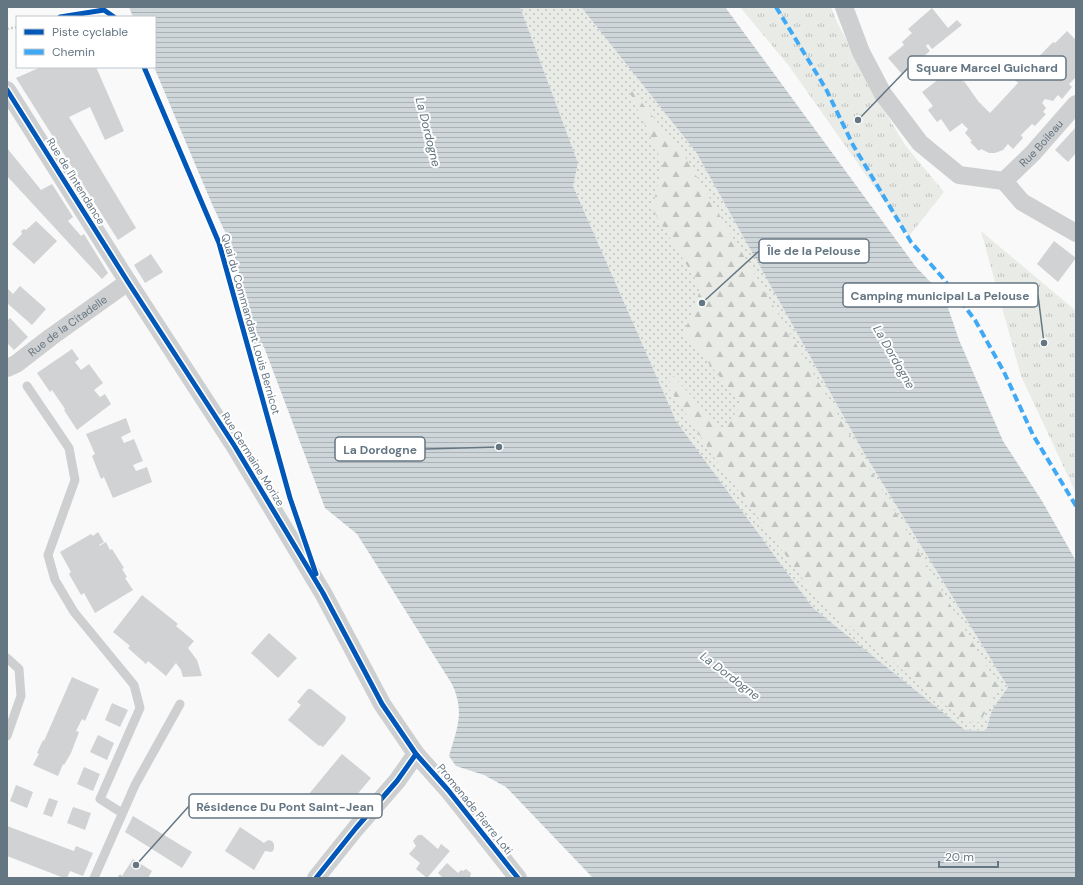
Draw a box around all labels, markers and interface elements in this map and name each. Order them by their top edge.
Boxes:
legend [16,16,156,68]
text: Piste cyclable [52,24,128,40]
text: Chemin [52,44,95,60]
callout: Square Marcel Guichard [908,56,1066,80]
text: Square Marcel Guichard [916,60,1058,76]
water label: La Dordogne [412,96,444,168]
street label: Rue Boileau [1016,117,1066,170]
street label: Rue de l'Intendance [44,135,108,227]
street label: Quai du Commandant Louis Bernicot [218,232,284,416]
callout: Île de la Pelouse [759,239,869,263]
text: Île de la Pelouse [766,243,861,259]
callout: Camping municipal La Pelouse [843,283,1038,307]
text: Camping municipal La Pelouse [851,288,1029,304]
street label: Rue de la Citadelle [25,292,110,359]
water label: La Dordogne [869,322,919,392]
street label: Rue Germaine Morize [218,409,288,509]
callout: La Dordogne [335,437,425,461]
text: La Dordogne [343,442,417,458]
water label: La Dordogne [697,648,763,704]
street label: Promenade Pierre Loti [434,761,516,857]
callout: Résidence Du Pont Saint-Jean [189,794,382,818]
text: Résidence Du Pont Saint-Jean [196,799,374,815]
scale bar [939,843,998,869]
text: 20 m [945,849,974,865]

